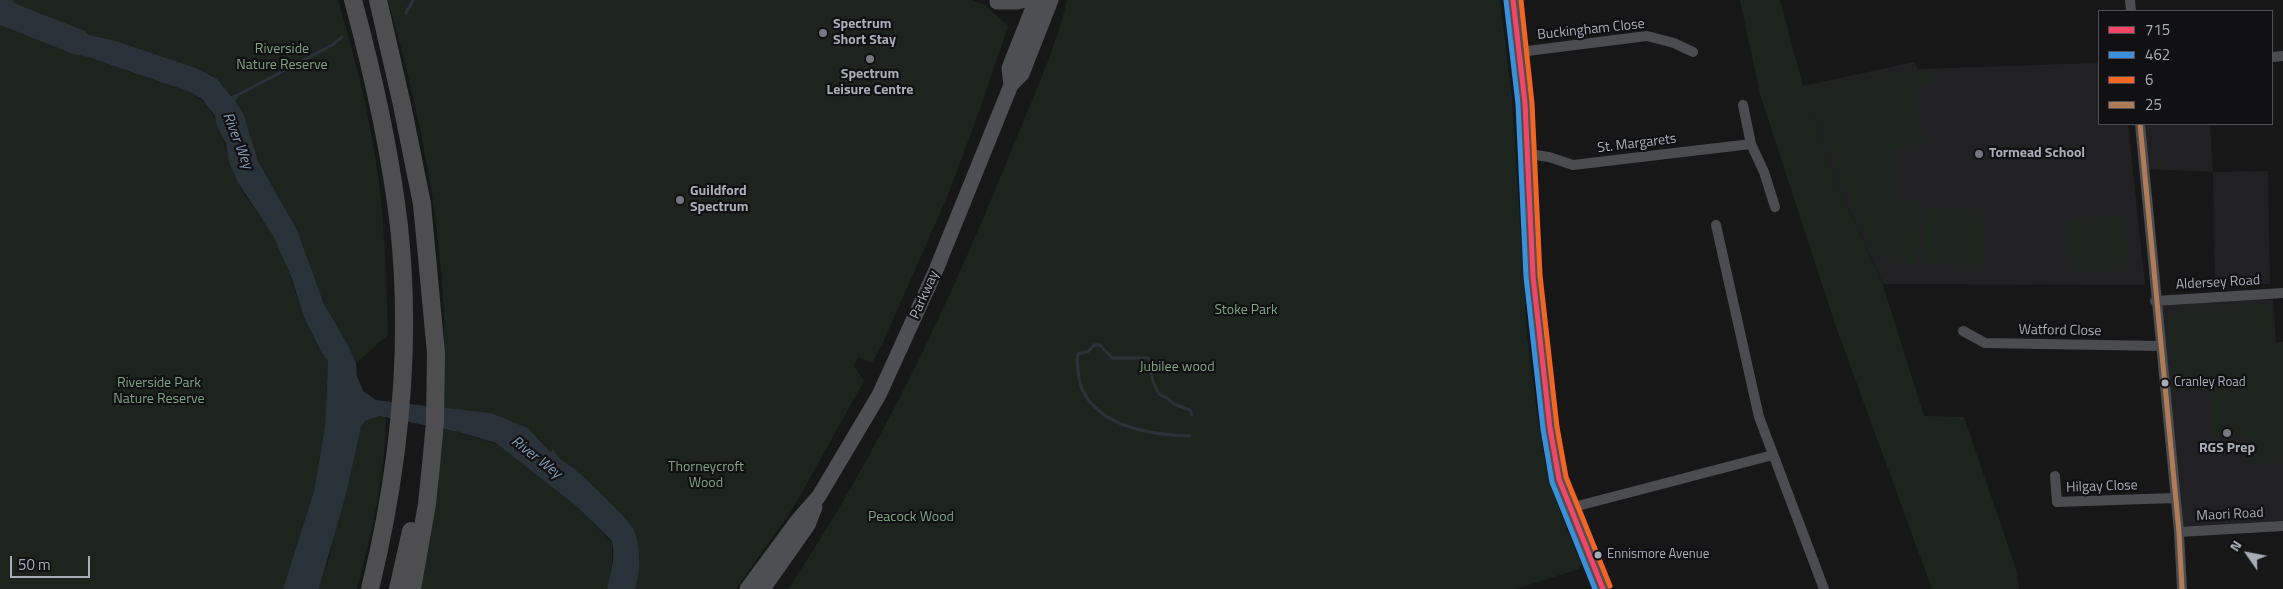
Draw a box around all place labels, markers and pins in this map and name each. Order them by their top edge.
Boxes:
place label: Spectrum Short Stay [833,17,896,49]
marker: Spectrum Short Stay [817,27,829,39]
marker: Spectrum Leisure Centre [864,53,876,65]
place label: Spectrum Leisure Centre [827,67,913,100]
place label: Tormead School [1989,146,2085,162]
marker: Tormead School [1973,148,1985,160]
place label: Guildford Spectrum [690,184,748,216]
marker: Guildford Spectrum [674,194,686,206]
place label: Cranley Road [2174,375,2246,391]
marker: Cranley Road [2160,378,2170,388]
marker: RGS Prep [2221,427,2233,439]
place label: RGS Prep [2199,441,2255,457]
place label: Ennismore Avenue [1607,547,1709,563]
marker: Ennismore Avenue [1593,550,1603,560]

